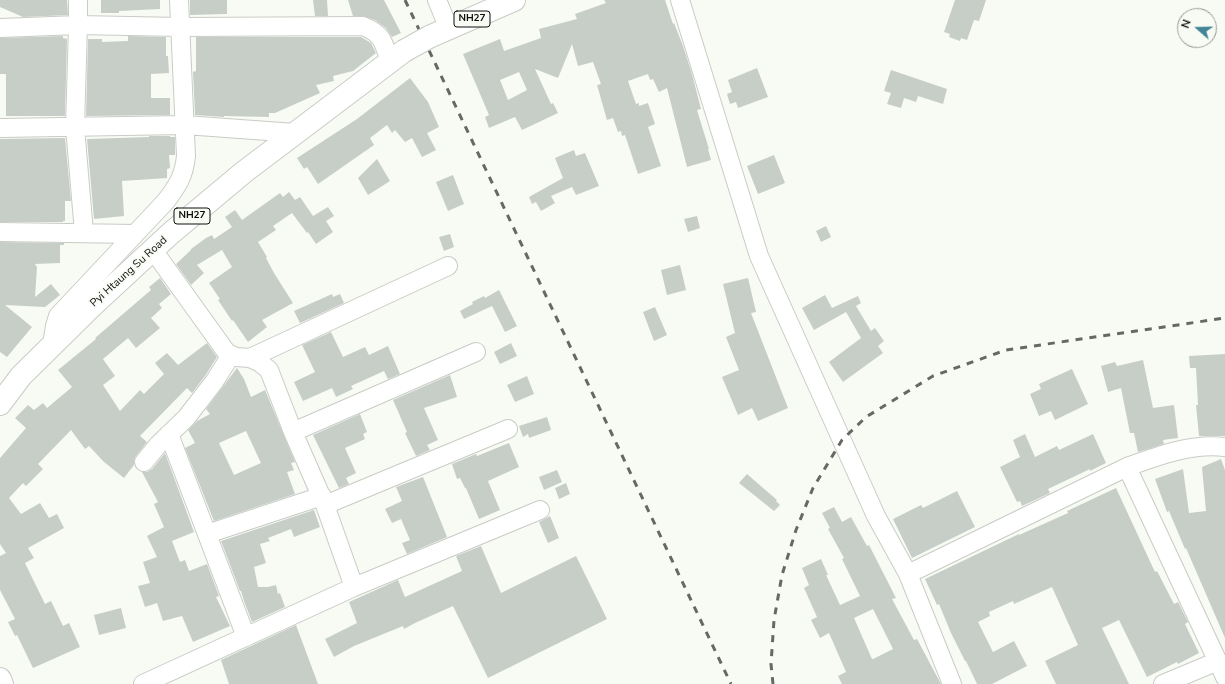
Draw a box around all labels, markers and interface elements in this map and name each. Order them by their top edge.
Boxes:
north arrow [1177,8,1217,48]
road number: NH27 [454,11,490,27]
text: N [1178,18,1195,31]
road number: NH27 [174,208,210,224]
street label: Pyi Htaung Su Road [88,234,170,310]

